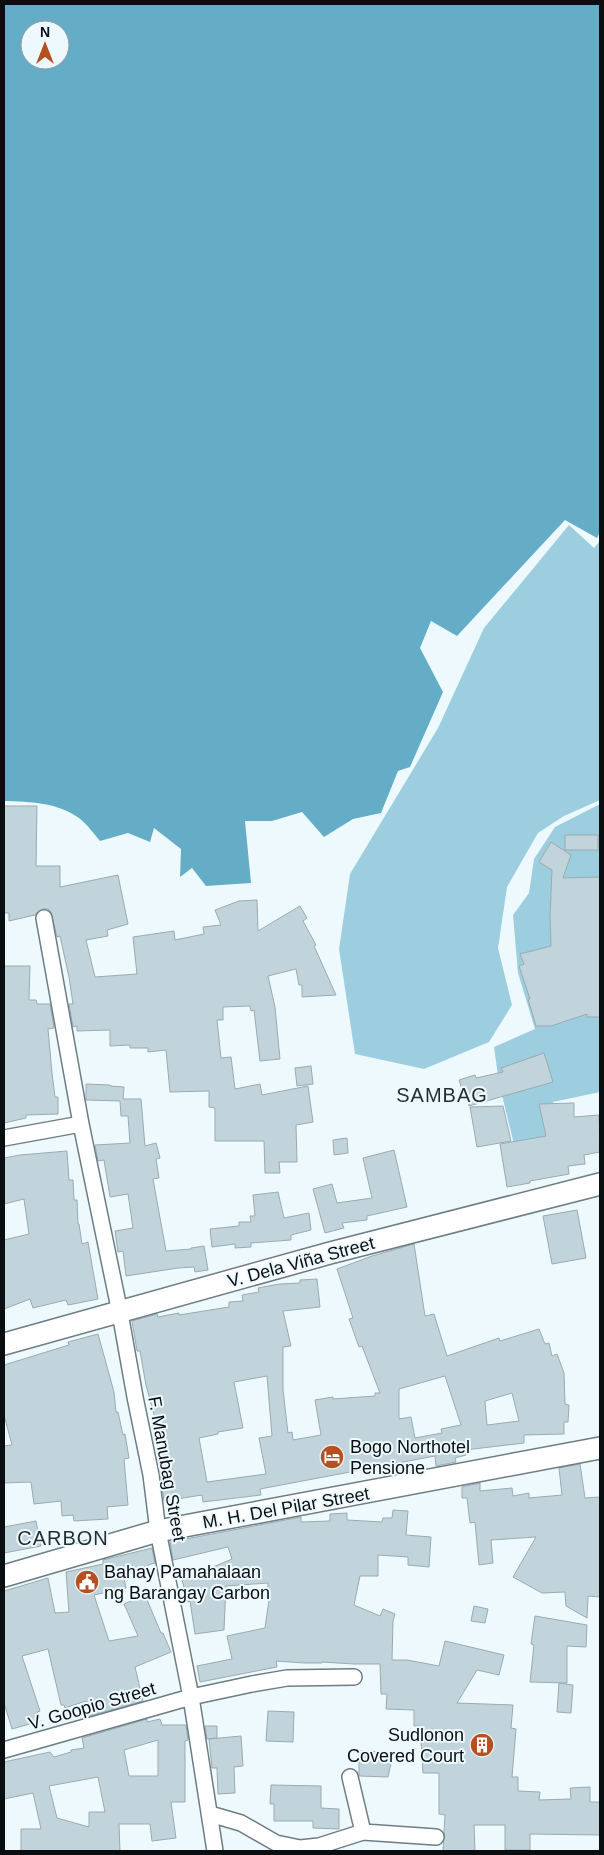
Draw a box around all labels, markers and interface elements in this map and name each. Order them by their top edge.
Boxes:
north arrow [20,20,70,70]
text: N [40,24,50,40]
district label: SAMBAG [396,1084,488,1106]
street label: V. Dela Viña Street [225,1233,377,1291]
street label: F. Manubag Street [144,1395,190,1543]
place label: Bogo Northotel Pensione [350,1437,470,1478]
hotel icon: Bogo Northotel Pensione [319,1444,345,1470]
street label: M. H. Del Pilar Street [201,1483,371,1533]
district label: CARBON [17,1527,109,1549]
place label: Bahay Pamahalaan ng Barangay Carbon [104,1562,270,1603]
public building icon: Bahay Pamahalaan ng Barangay Carbon [74,1569,100,1595]
street label: V. Goopio Street [26,1678,158,1734]
place label: Sudlonon Covered Court [347,1725,464,1766]
building icon: Sudlonon Covered Court [469,1732,495,1758]

